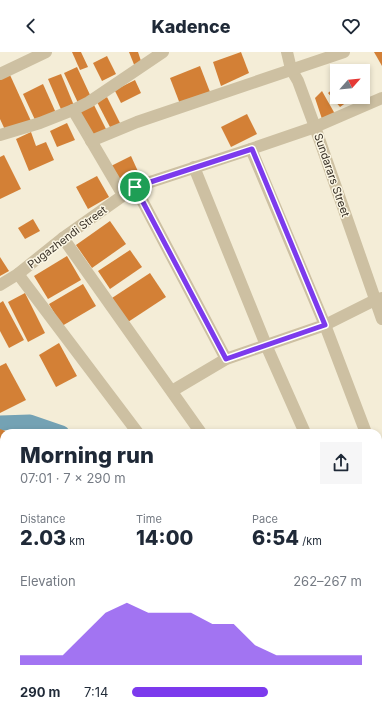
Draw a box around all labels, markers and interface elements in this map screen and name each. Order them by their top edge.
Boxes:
icon: back [20,15,42,37]
icon: heart [340,15,362,37]
text: Kadence [151,16,231,37]
north arrow [330,64,370,104]
map controls [330,64,370,104]
street label: Sundarars Street [311,131,353,219]
pin [118,170,152,204]
icon: arrive [124,176,146,198]
street label: Pugazhendi Street [25,202,110,271]
text: Morning run [20,442,154,468]
button: share [320,442,362,484]
text: 07:01 · 7 × 290 m [20,470,126,486]
text: Distance [20,512,65,526]
text: Time [136,512,162,526]
text: Pace [252,512,278,526]
text: 2.03 [20,526,66,550]
text: 14:00 [136,526,193,550]
text: 6:54 [252,526,299,550]
text: km [66,534,85,548]
text: /km [299,534,322,548]
text: Elevation [20,573,76,589]
text: 262–267 m [293,573,362,589]
text: 290 m [20,684,60,700]
text: 7:14 [84,684,108,700]

